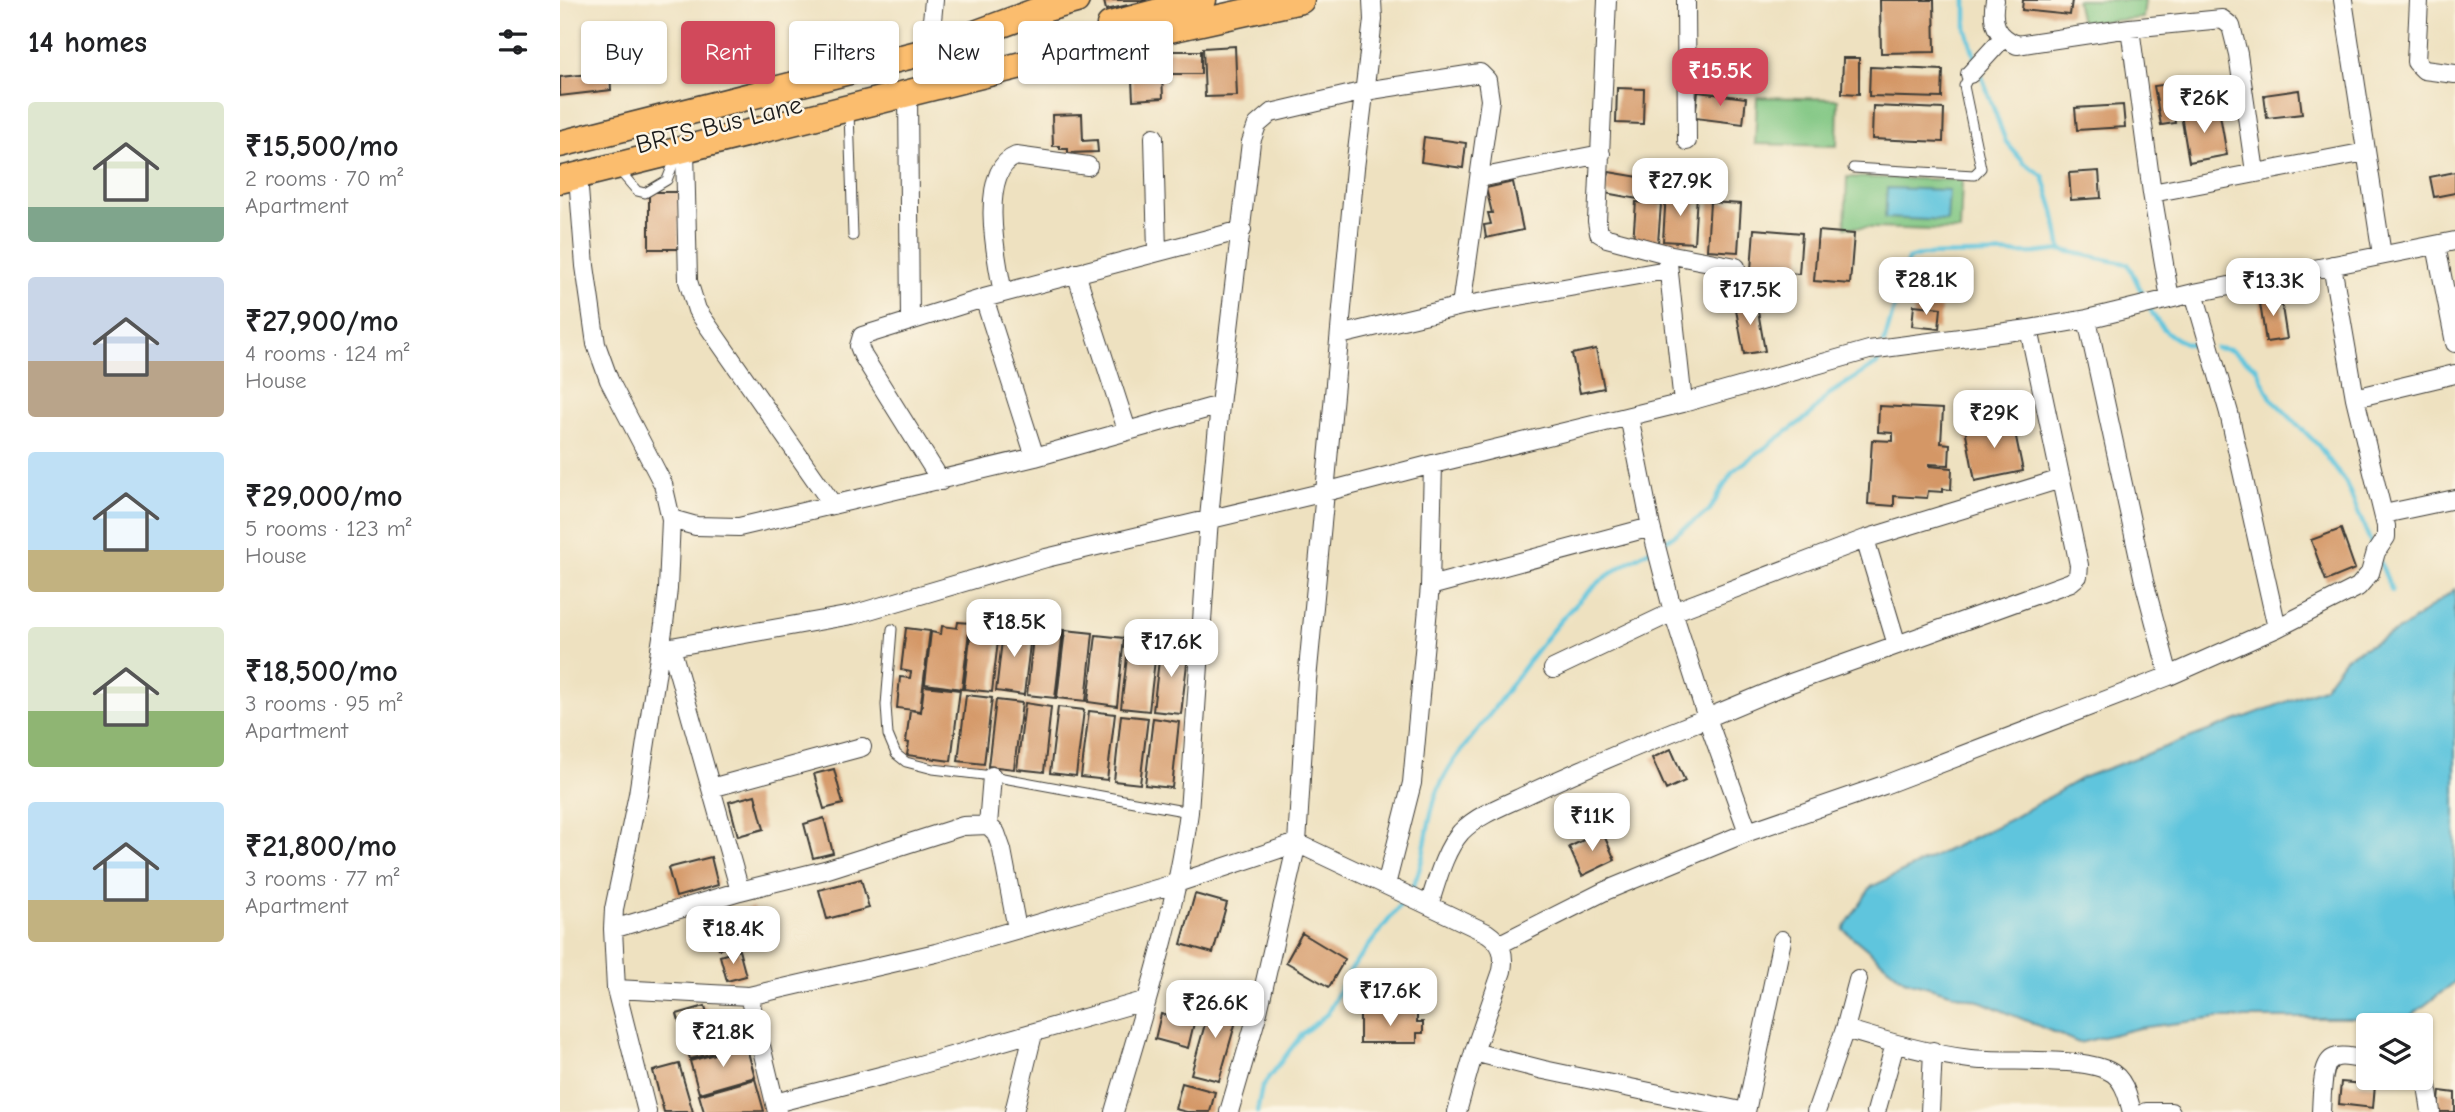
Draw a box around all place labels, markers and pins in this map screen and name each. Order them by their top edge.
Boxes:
pin: ₹15.5K [1663,48,1777,108]
pin: ₹26K [2163,76,2245,135]
pin: ₹27.9K [1623,158,1737,218]
pin: ₹28.1K [1869,258,1983,317]
pin: ₹13.3K [2216,258,2330,318]
pin: ₹17.5K [1693,268,1807,327]
pin: ₹29K [1953,391,2035,450]
pin: ₹18.5K [957,600,1071,659]
pin: ₹17.6K [1114,620,1228,679]
pin: ₹11K [1551,794,1633,853]
pin: ₹18.4K [676,906,790,966]
pin: ₹17.6K [1333,968,1447,1028]
pin: ₹26.6K [1158,981,1272,1040]
pin: ₹21.8K [666,1010,780,1069]

